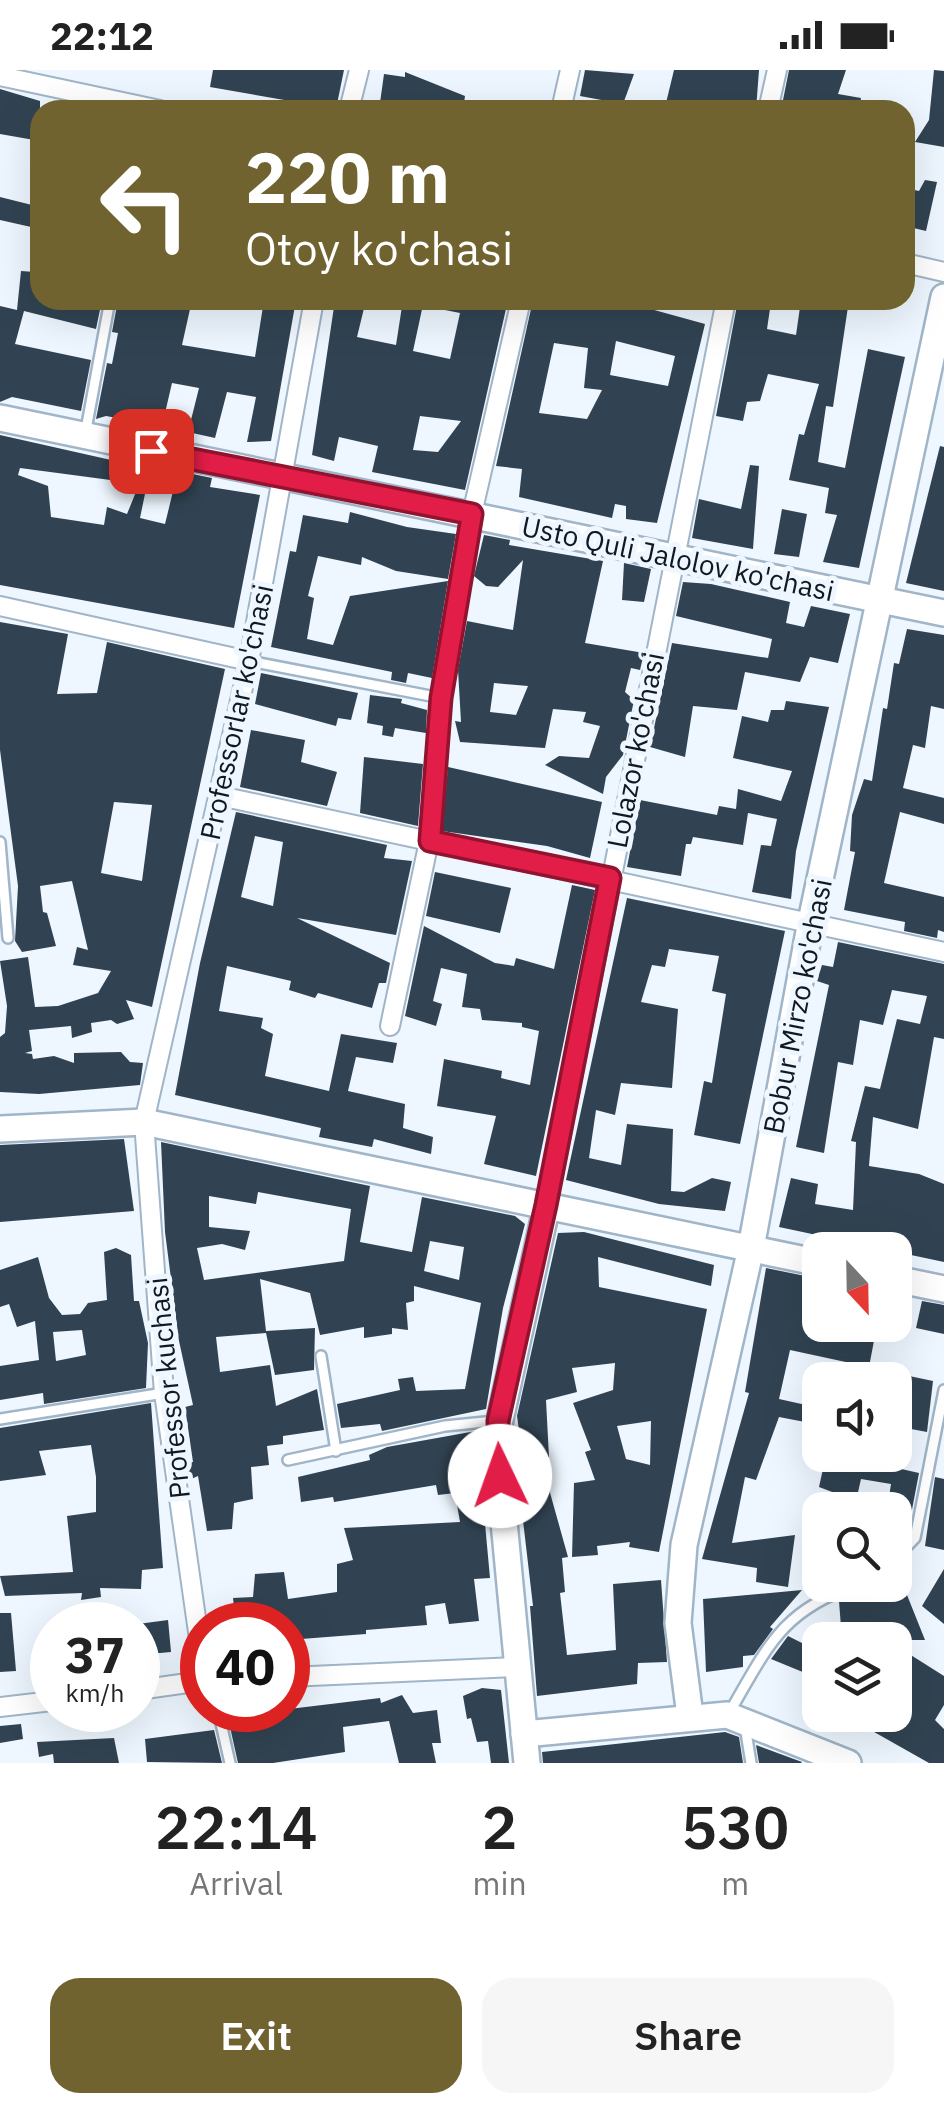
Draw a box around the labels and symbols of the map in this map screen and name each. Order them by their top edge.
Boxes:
pin [109,409,194,494]
street label: Usto Quli Jalolov ko'chasi [518,507,838,609]
street label: Professorlar ko'chasi [191,581,281,843]
street label: Lolazor ko'chasi [598,649,672,851]
street label: Bobur Mirzo ko'chasi [754,875,840,1137]
north arrow [802,1232,912,1342]
street label: Professor kuchasi [138,1276,198,1500]
position arrow [448,1424,552,1528]
speed limit sign: 40 [180,1602,310,1732]

